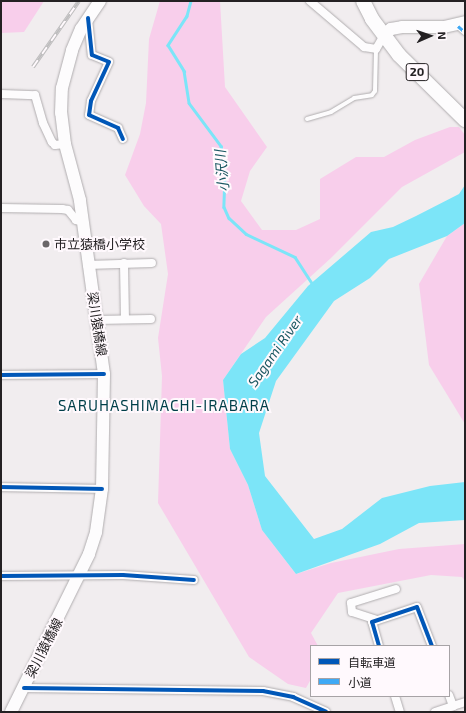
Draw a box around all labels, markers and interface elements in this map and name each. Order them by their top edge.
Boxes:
north arrow [410,16,450,56]
text: N [436,31,449,40]
road number: 20 [405,62,429,82]
water label: 小沢川 [212,149,232,193]
place label: 市立猿橋小学校 [54,236,145,252]
marker: 市立猿橋小学校 [41,239,51,249]
street label: 梁川猿橋線 [84,291,110,357]
water label: Sagami River [244,312,306,390]
district label: SARUHASHIMACHI-IRABARA [58,397,270,415]
street label: 梁川猿橋線 [22,616,66,680]
legend [310,645,450,697]
text: 自転車道 [348,655,396,669]
text: 小道 [348,675,372,689]

